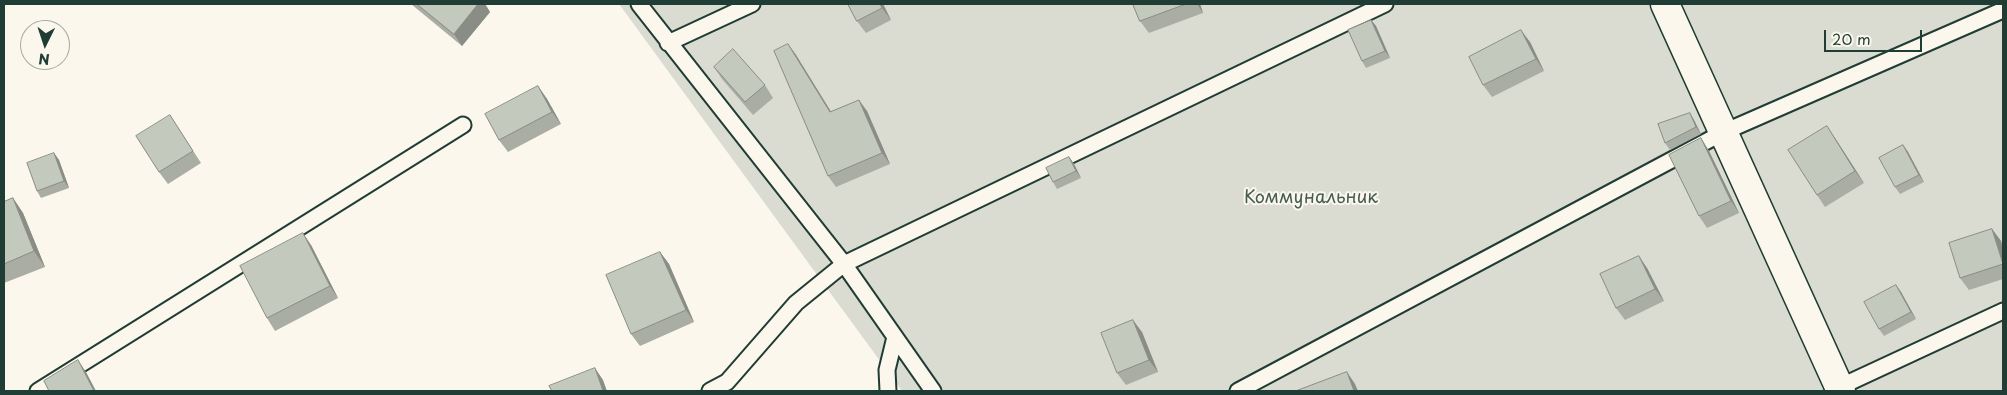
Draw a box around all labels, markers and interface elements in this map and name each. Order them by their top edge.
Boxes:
north arrow [20,20,70,70]
scale bar [1827,20,1924,52]
text: 20 m [1832,27,1871,50]
text: N [38,49,50,70]
park label: Коммунальник [1244,187,1378,209]

